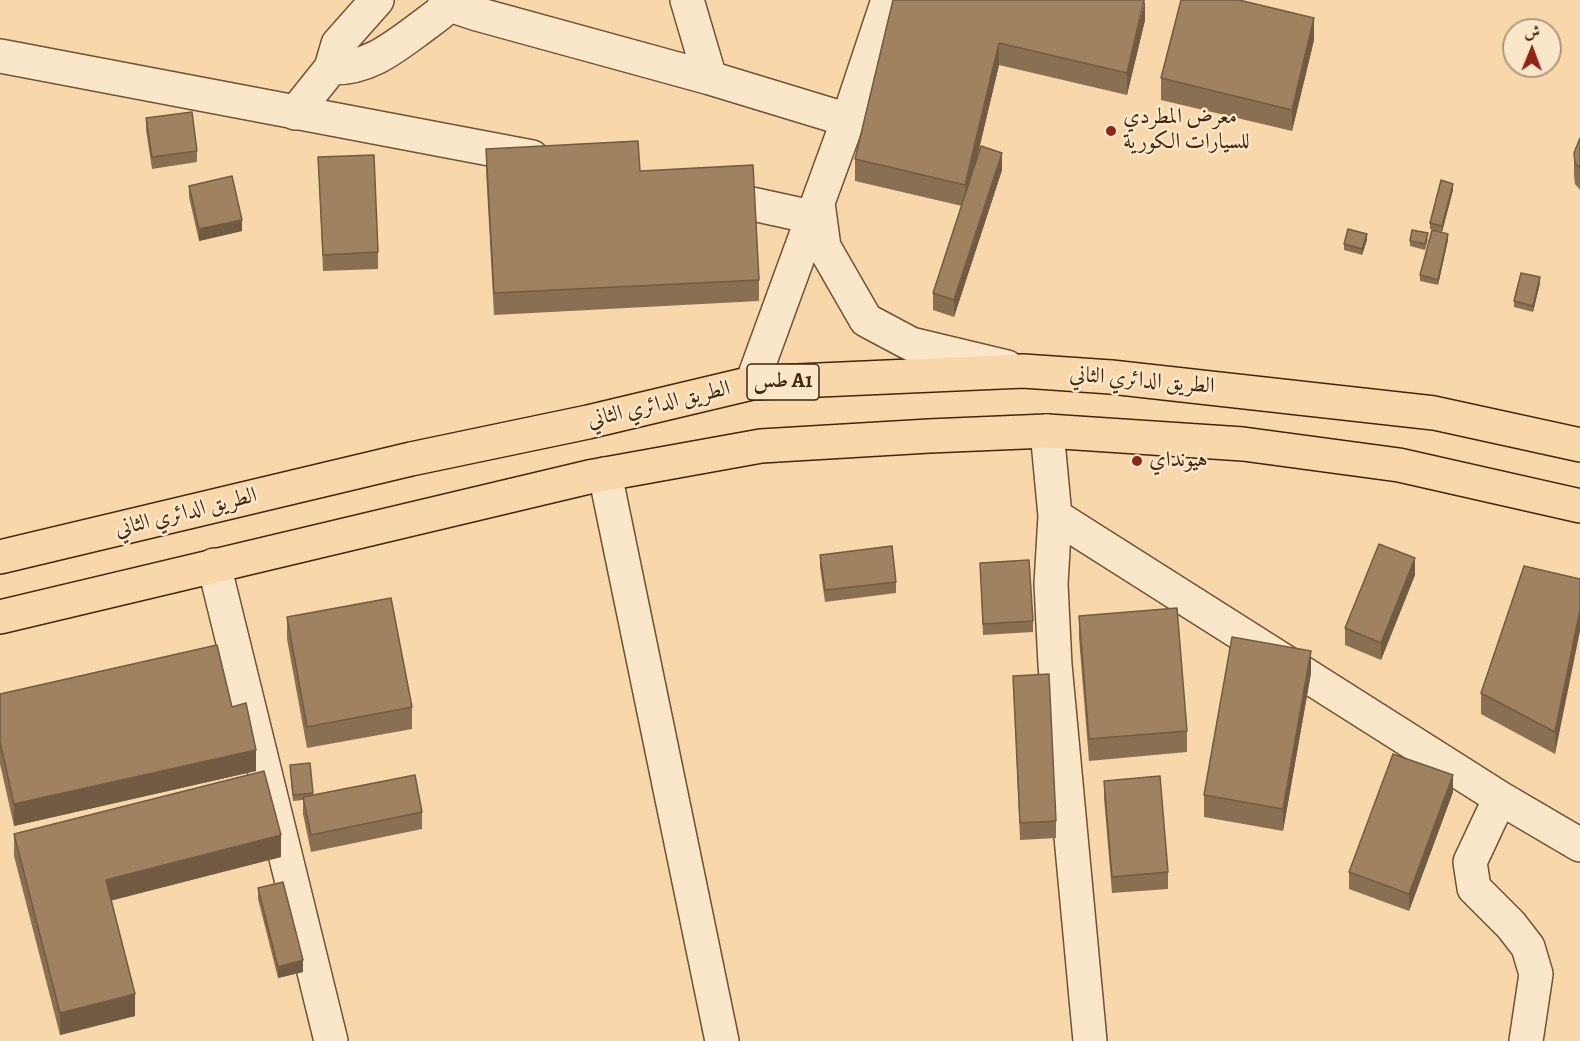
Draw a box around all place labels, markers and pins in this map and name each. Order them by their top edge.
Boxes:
place label: معرض المطردي للسيارات الكورية [1123,105,1250,156]
marker: معرض المطردي للسيارات الكورية [1104,124,1118,138]
place label: هيونداي [1149,448,1208,474]
marker: هيونداي [1130,454,1144,468]

